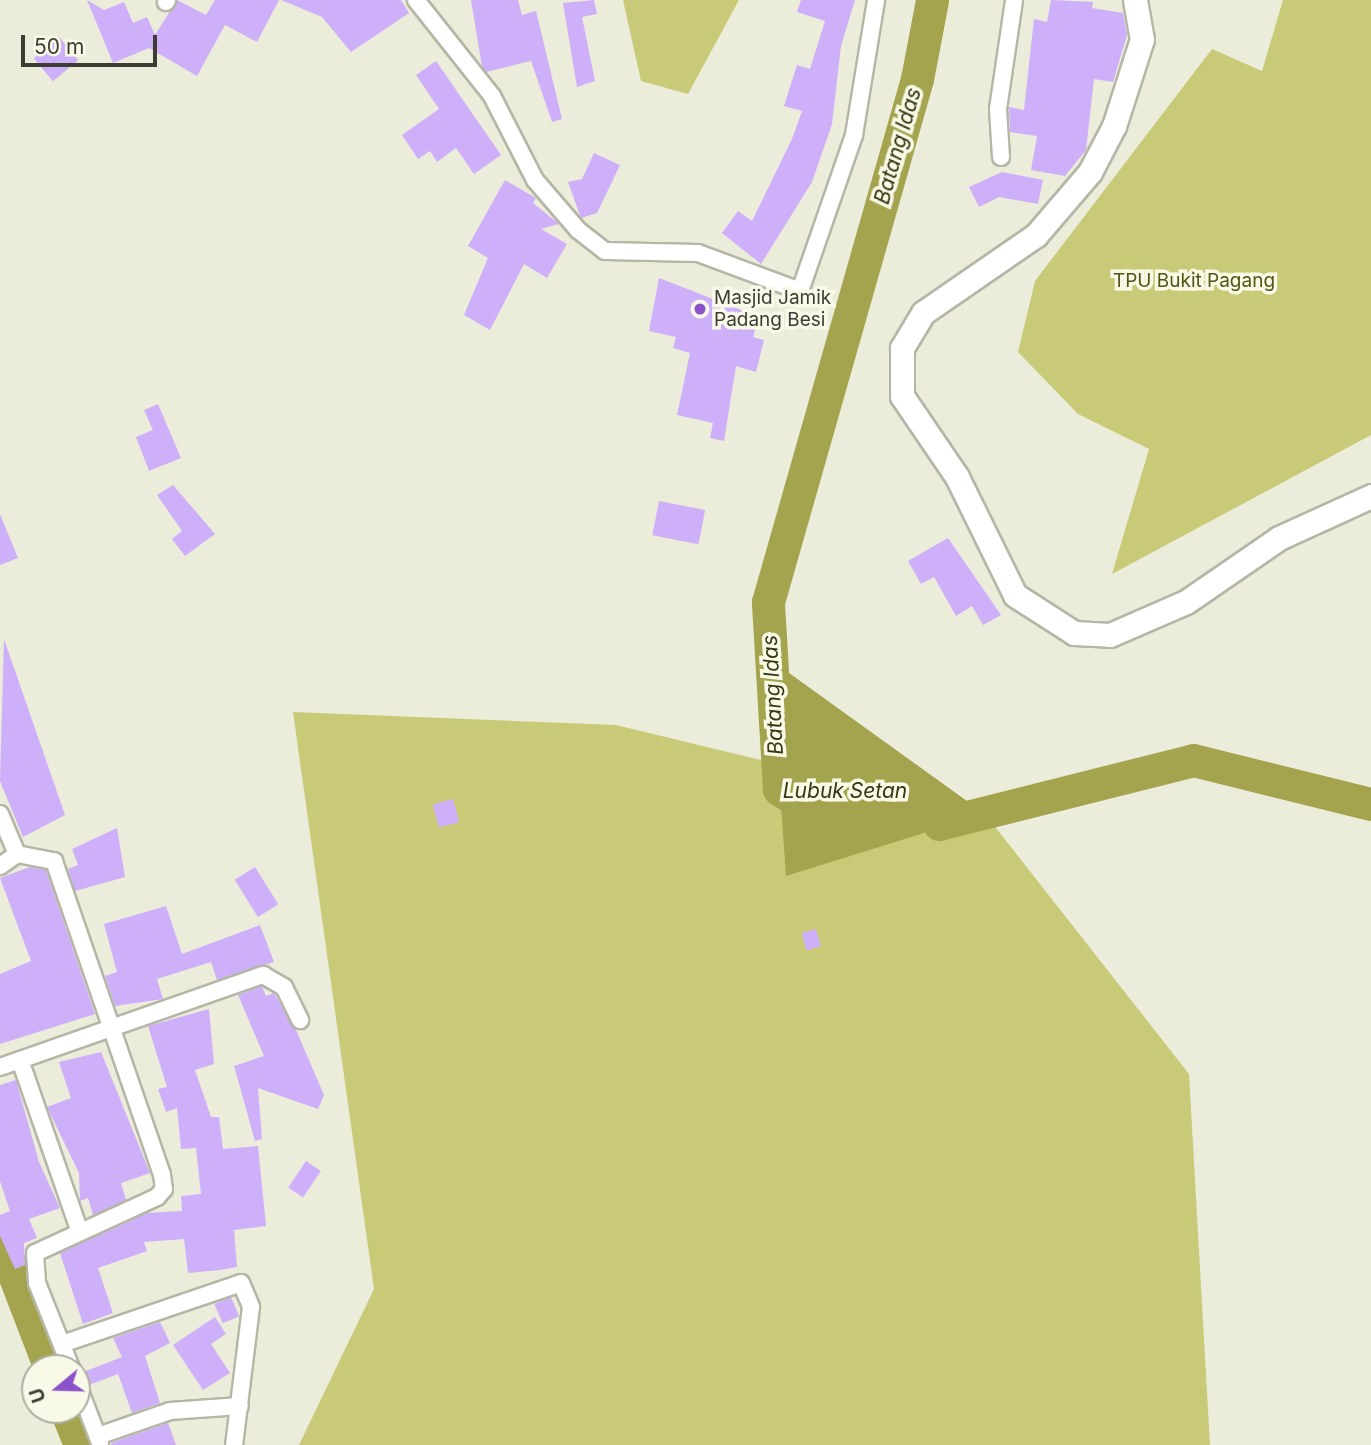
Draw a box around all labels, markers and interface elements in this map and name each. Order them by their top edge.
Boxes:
scale bar [24,21,161,65]
text: 50 m [34,34,84,59]
water label: Batang Idas [869,85,927,207]
park label: TPU Bukit Pagang [1113,270,1275,292]
place label: Masjid Jamik Padang Besi [714,287,831,331]
marker: Masjid Jamik Padang Besi [692,301,708,317]
water label: Batang Idas [757,634,789,756]
water label: Lubuk Setan [783,778,907,804]
north arrow [21,1354,91,1424]
text: U [24,1385,51,1406]

